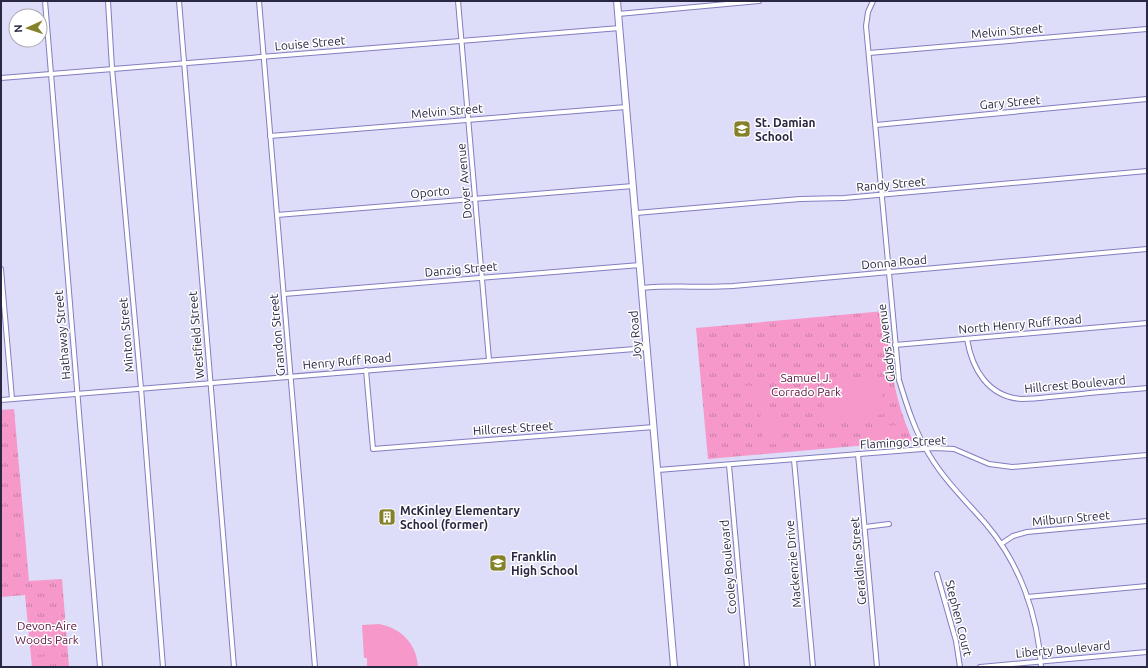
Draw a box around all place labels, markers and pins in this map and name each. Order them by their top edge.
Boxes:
place label: St. Damian School [755,116,815,143]
school or university icon: St. Damian School [732,119,752,139]
place label: McKinley Elementary School (former) [400,504,521,532]
building icon: McKinley Elementary School (former) [377,507,397,527]
place label: Franklin High School [511,550,578,577]
school or university icon: Franklin High School [488,553,508,573]

